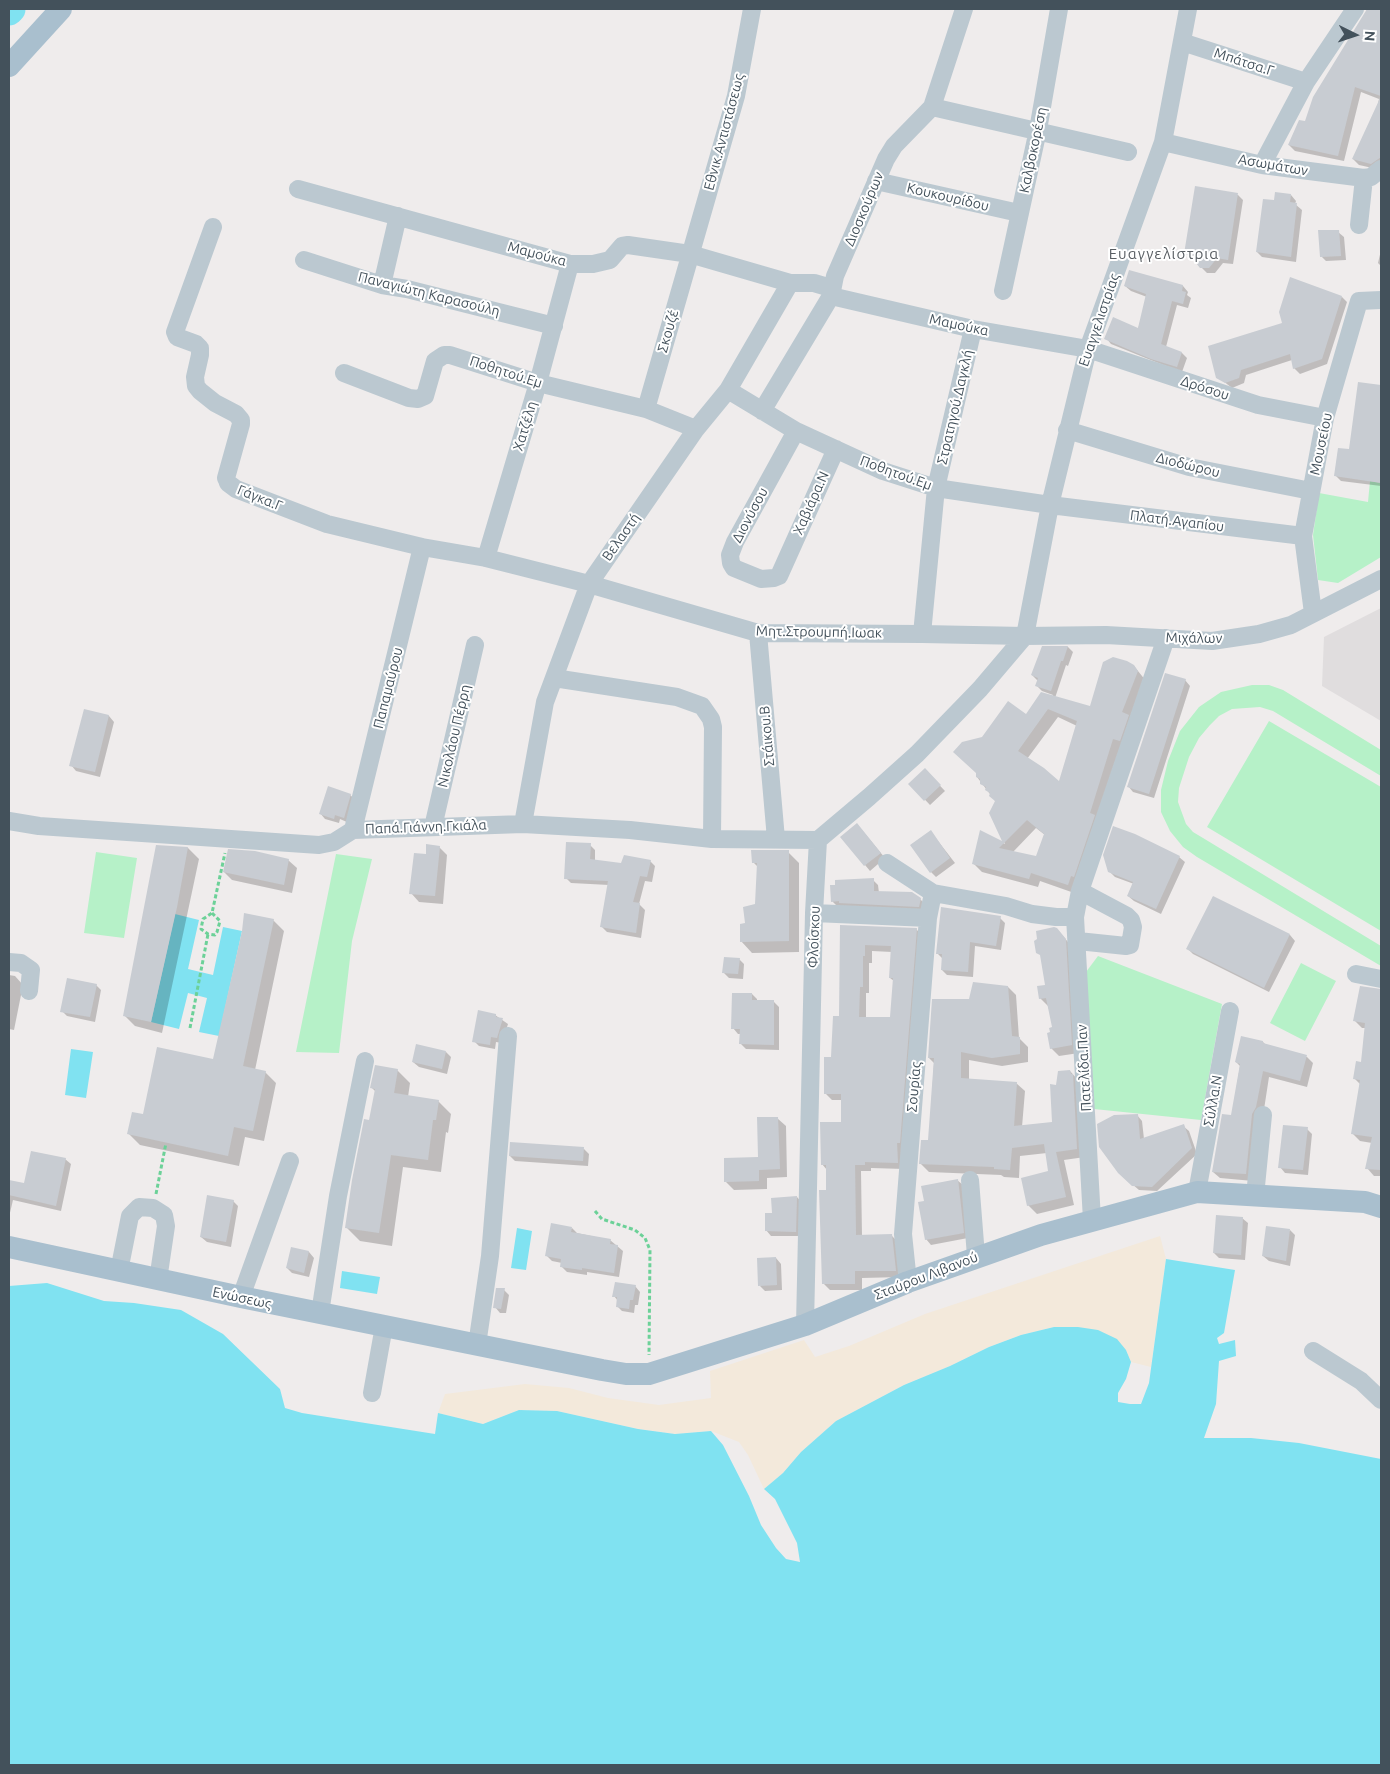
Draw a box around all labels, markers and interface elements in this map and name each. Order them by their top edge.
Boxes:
north arrow [1330,10,1380,60]
text: N [1362,30,1378,42]
street label: Μπάτσα.Γ [1212,44,1276,80]
street label: Εθνικ.Αντιστάσεως [700,72,748,192]
street label: Καλβοκορέση [1016,105,1050,195]
street label: Ασωμάτων [1237,151,1309,179]
street label: Διοσκούρων [841,169,887,249]
street label: Κουκουρίδου [905,179,991,215]
street label: Μαμούκα [506,238,568,270]
district label: Ευαγγελίστρια [1107,245,1221,263]
street label: Παναγιώτη Καρασούλη [356,268,502,320]
street label: Ευαγγελιστρίας [1075,271,1123,369]
street label: Σκουζέ [654,308,682,354]
street label: Μαμούκα [928,311,990,339]
street label: Στρατηγού.Δαγκλή [934,348,976,466]
street label: Ποθητού.Εμ [467,352,545,392]
street label: Δρόσου [1179,372,1231,404]
street label: Χατζέλη [509,399,541,453]
street label: Μουσείου [1306,411,1336,477]
street label: Διοδώρου [1154,449,1222,481]
street label: Ποθητού.Εμ [858,452,934,494]
street label: Χαβιάρα.Ν [790,469,832,537]
street label: Γάγκα.Γ [235,481,285,515]
street label: Διονύσου [728,484,772,546]
street label: Πλατή.Αγαπίου [1129,507,1225,535]
street label: Βελαστή [599,510,643,564]
street label: Μητ.Στρουμπή.Ιωακ [756,622,882,642]
street label: Μιχάλων [1166,629,1222,647]
street label: Παπαμαύρου [370,646,406,730]
street label: Νικολάου Πέρρη [434,683,474,789]
street label: Στάικου.Β [756,705,778,767]
street label: Παπά.Γιάννη.Γκιάλα [365,816,487,838]
street label: Φλοίσκου [805,906,823,968]
street label: Πατελίδα.Παν [1073,1024,1095,1112]
street label: Σουρίας [903,1061,925,1113]
street label: Σύλλα.Ν [1200,1074,1226,1128]
street label: Σταύρου Λιβανού [872,1248,980,1304]
street label: Ενώσεως [211,1284,273,1312]

